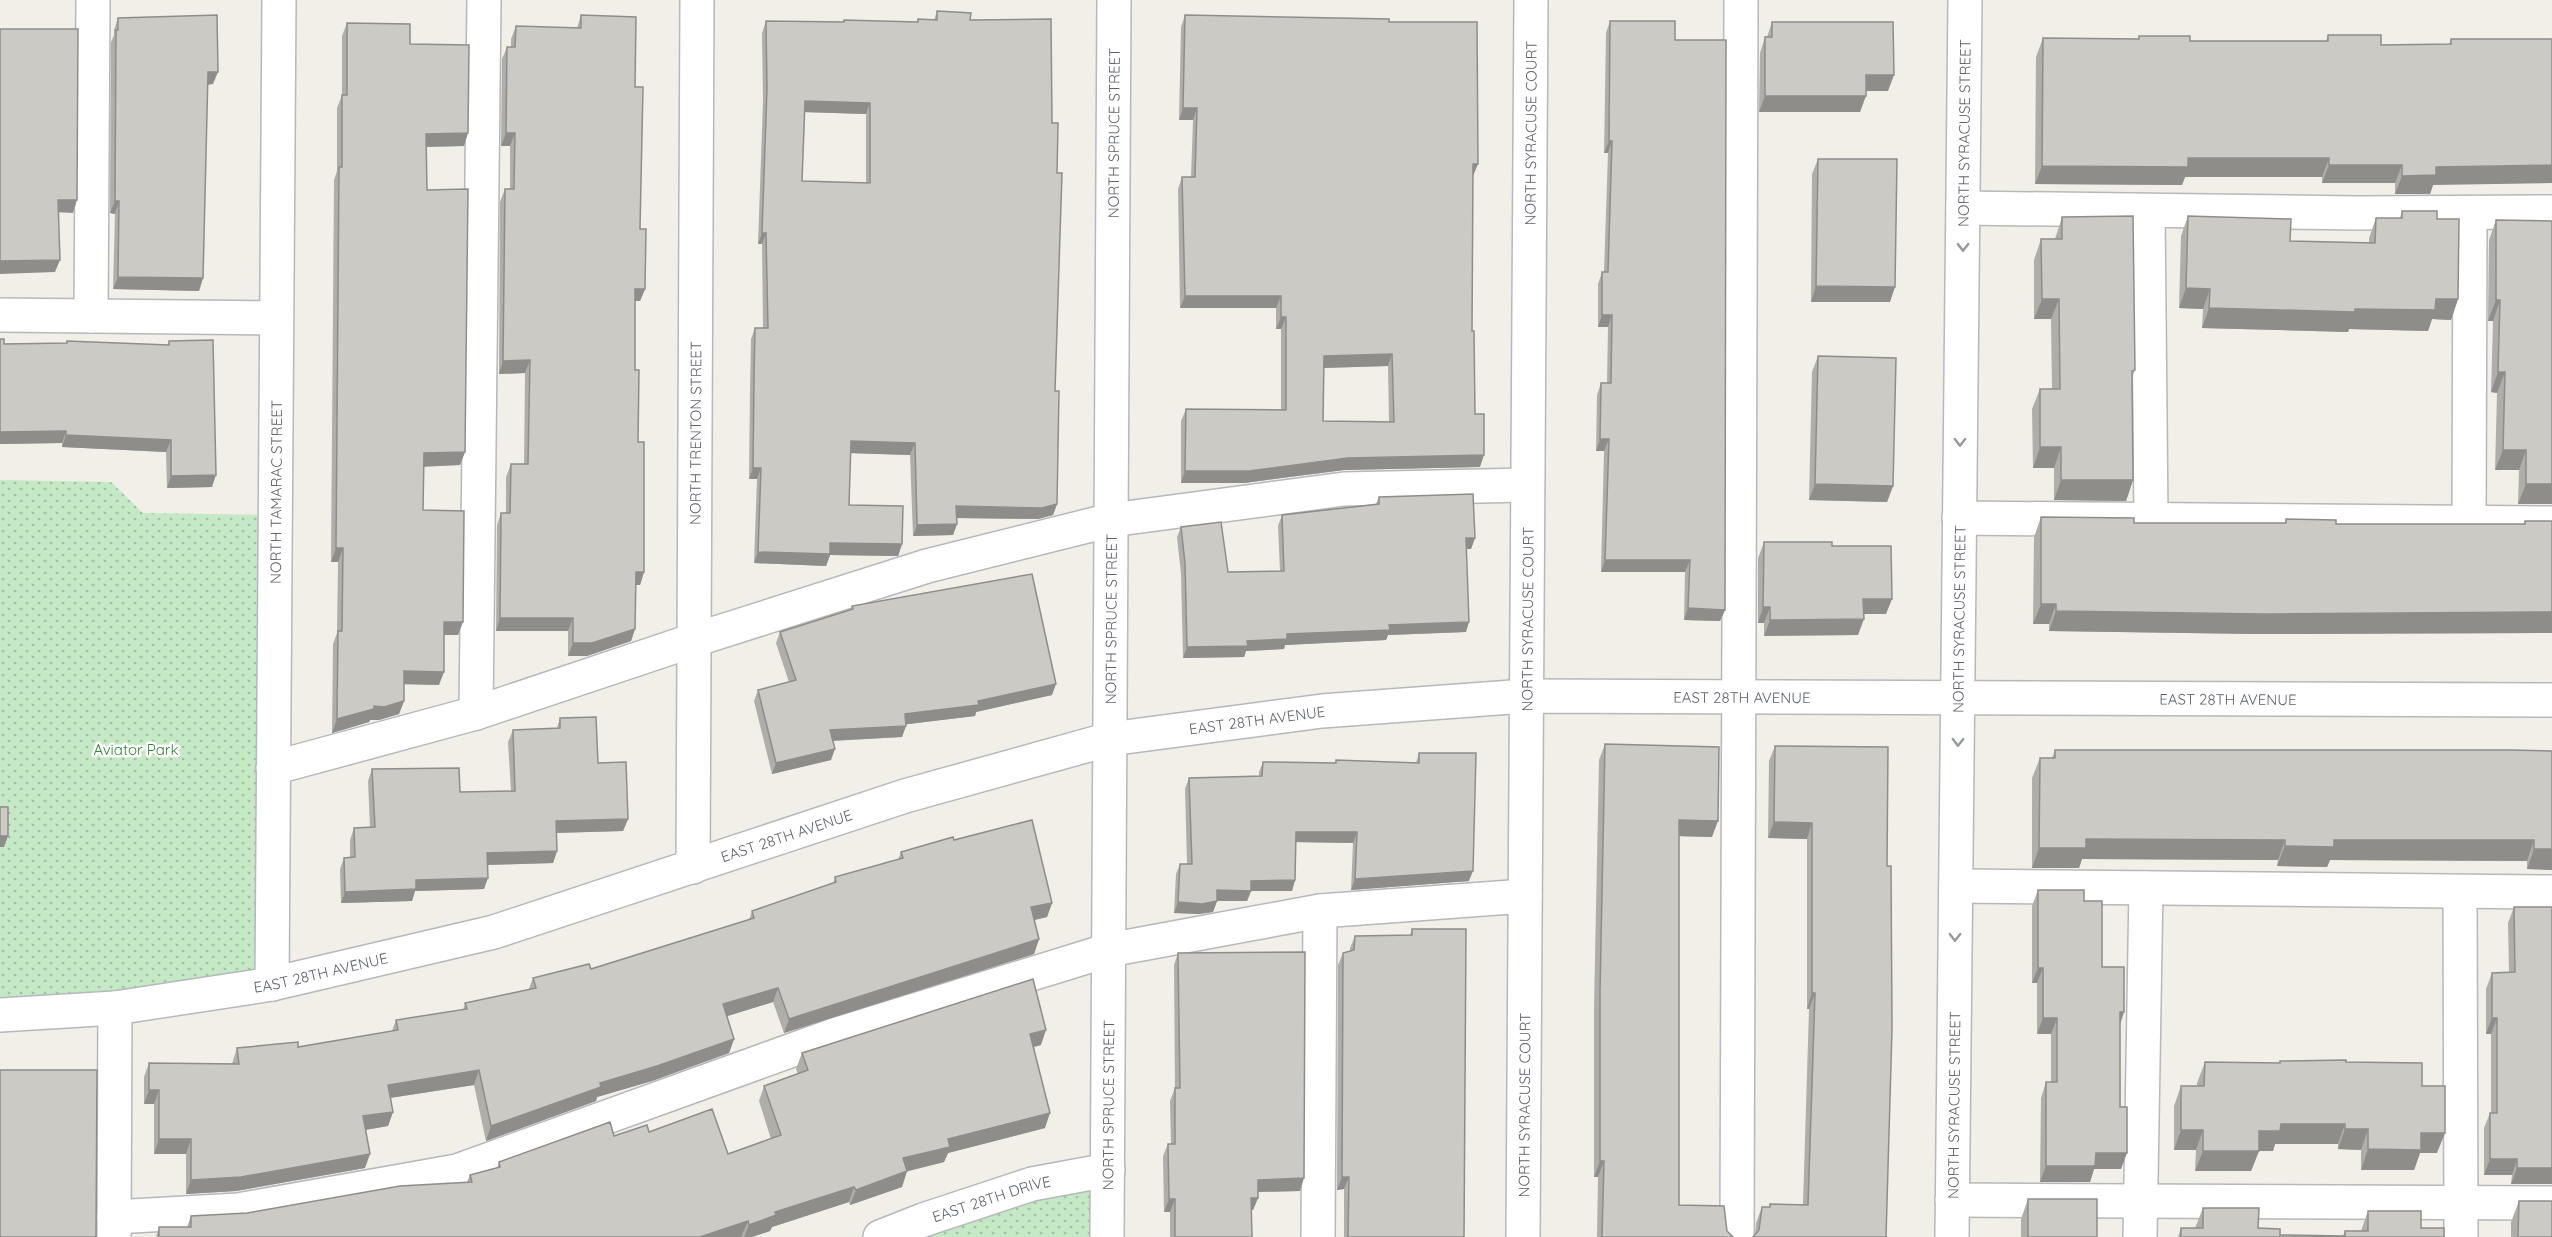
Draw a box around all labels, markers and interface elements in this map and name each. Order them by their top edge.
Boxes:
street label: NORTH SYRACUSE STREET [1953,39,1974,227]
street label: NORTH SYRACUSE COURT [1520,41,1540,226]
street label: NORTH SPRUCE STREET [1103,48,1123,218]
one-way arrow [1957,243,1969,252]
street label: NORTH TRENTON STREET [685,341,705,525]
street label: NORTH TAMARAC STREET [265,400,286,584]
one-way arrow [1954,438,1966,447]
street label: NORTH SYRACUSE STREET [1948,525,1969,713]
street label: NORTH SYRACUSE COURT [1517,527,1537,712]
street label: NORTH SPRUCE STREET [1101,534,1120,704]
street label: EAST 28TH AVENUE [1673,687,1811,707]
street label: EAST 28TH AVENUE [2159,689,2297,709]
street label: EAST 28TH AVENUE [1188,701,1326,738]
one-way arrow [1952,738,1964,747]
park label: Aviator Park [93,740,179,759]
street label: EAST 28TH AVENUE [718,805,855,866]
one-way arrow [1949,933,1962,942]
street label: EAST 28TH AVENUE [252,948,390,996]
street label: NORTH SYRACUSE STREET [1943,1011,1964,1199]
street label: NORTH SYRACUSE COURT [1514,1013,1534,1197]
street label: NORTH SPRUCE STREET [1098,1020,1118,1190]
street label: EAST 28TH DRIVE [930,1171,1052,1226]

